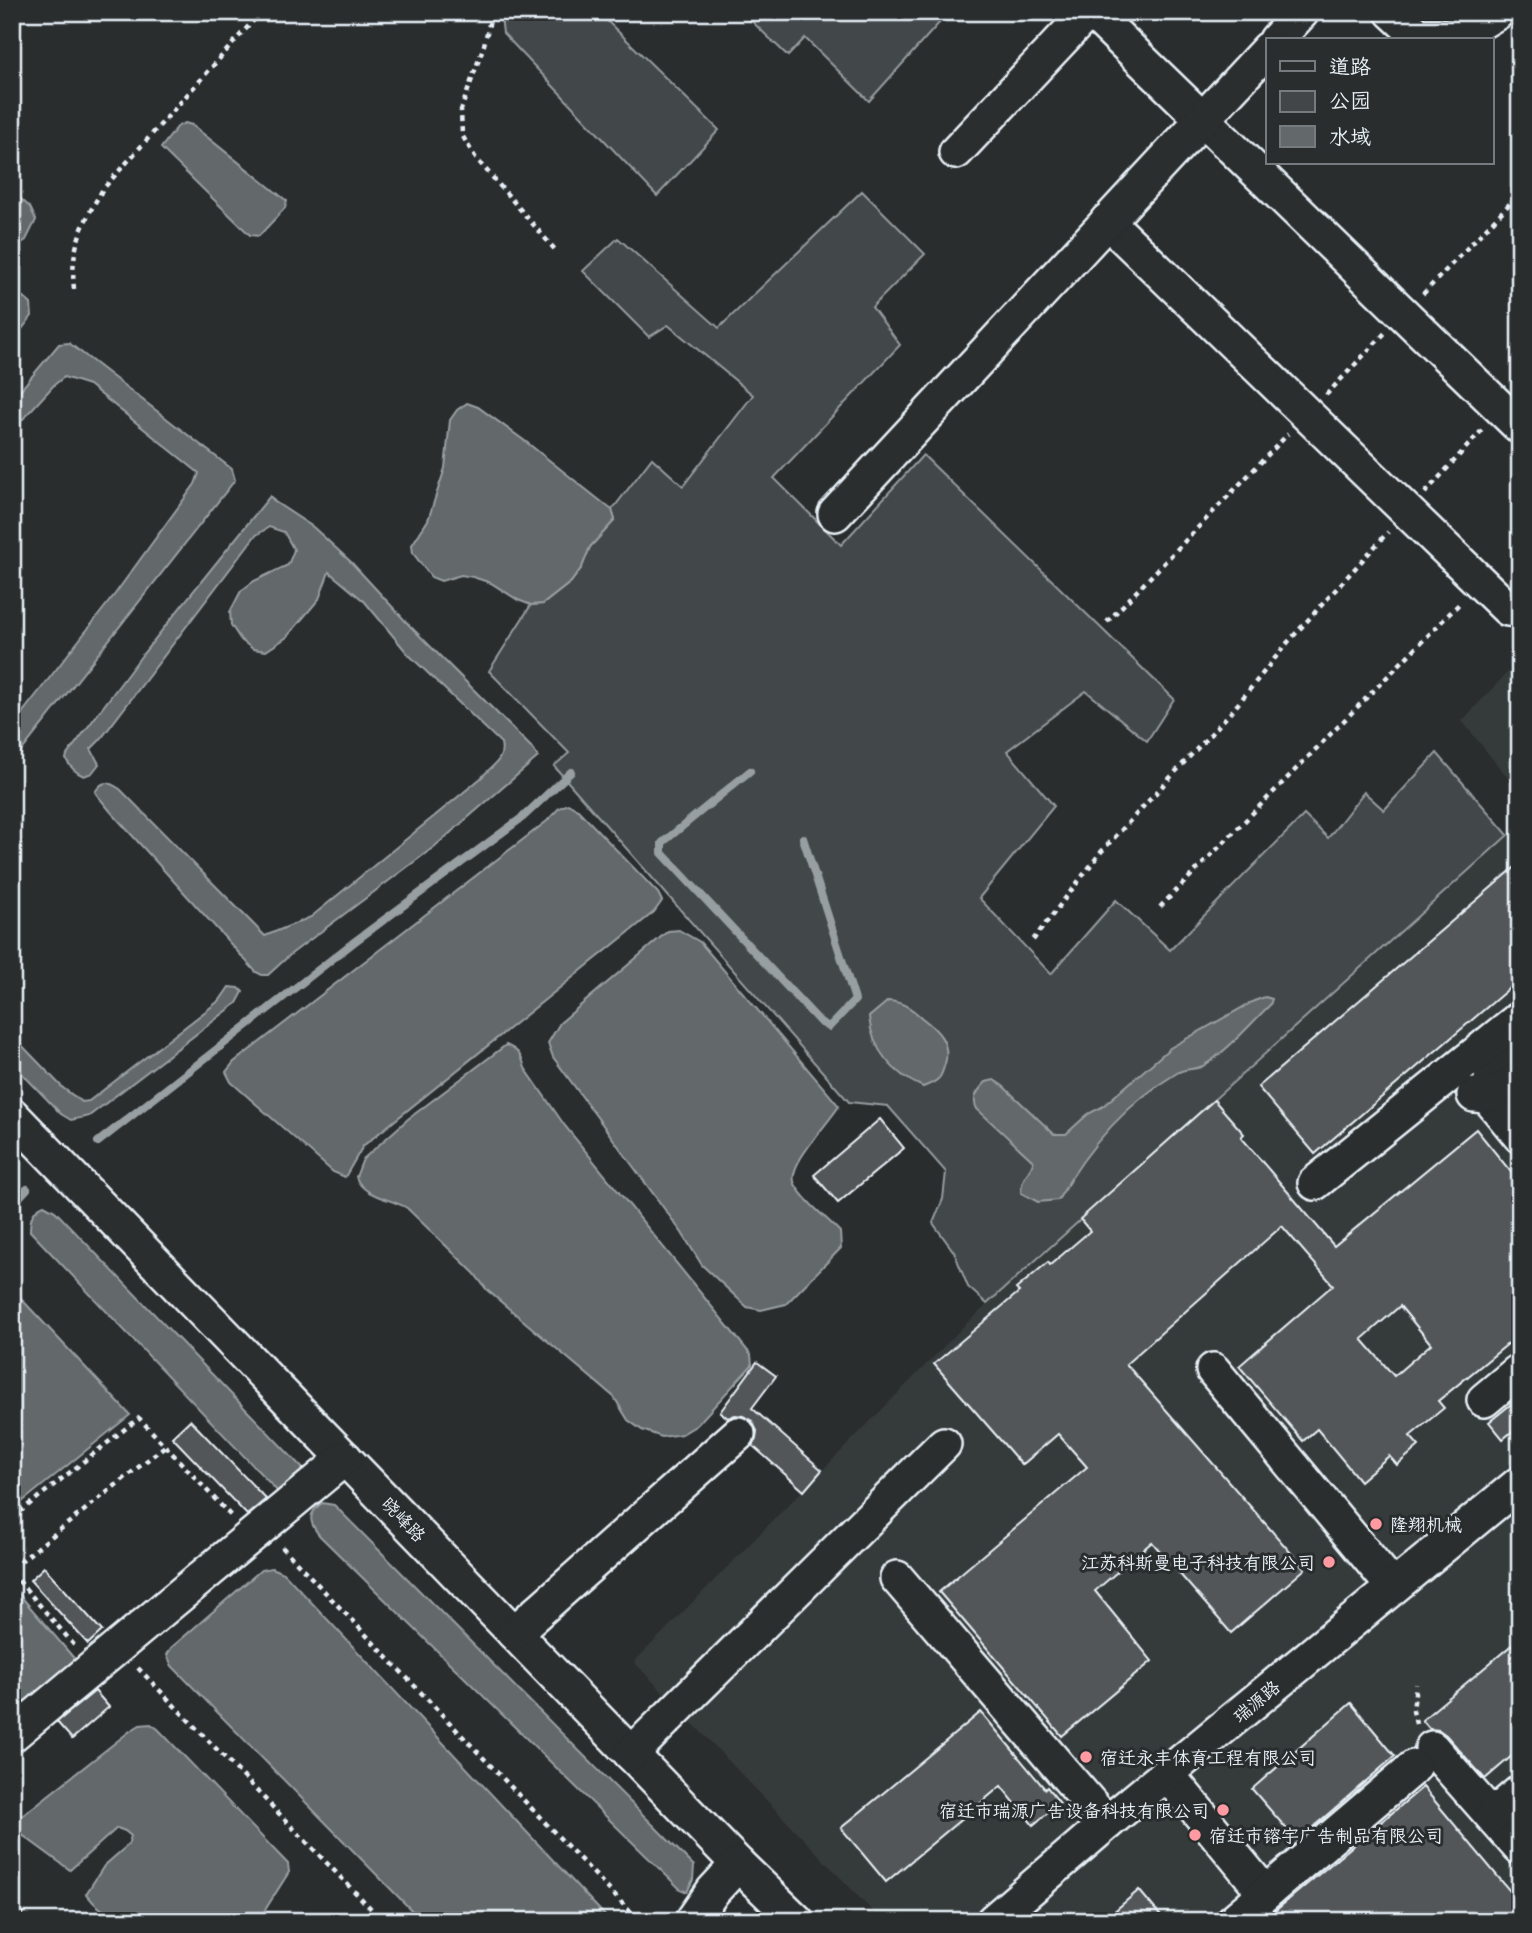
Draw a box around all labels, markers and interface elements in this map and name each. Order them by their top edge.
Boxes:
legend [1266,38,1494,164]
text: 道路 [1329,52,1371,79]
text: 公园 [1329,86,1371,113]
text: 水域 [1329,122,1371,149]
street label: 晓峰路 [377,1491,431,1547]
place label: 隆翔机械 [1390,1512,1462,1536]
marker: 隆翔机械 [1368,1516,1384,1532]
place label: 江苏科斯曼电子科技有限公司 [1081,1550,1315,1574]
marker: 江苏科斯曼电子科技有限公司 [1321,1554,1337,1570]
street label: 瑞源路 [1228,1674,1284,1728]
place label: 宿迁永丰体育工程有限公司 [1100,1745,1316,1769]
marker: 宿迁永丰体育工程有限公司 [1078,1749,1094,1765]
place label: 宿迁市瑞源广告设备科技有限公司 [939,1798,1209,1822]
marker: 宿迁市瑞源广告设备科技有限公司 [1215,1802,1231,1818]
place label: 宿迁市镕宇广告制品有限公司 [1209,1823,1443,1847]
marker: 宿迁市镕宇广告制品有限公司 [1187,1827,1203,1843]

